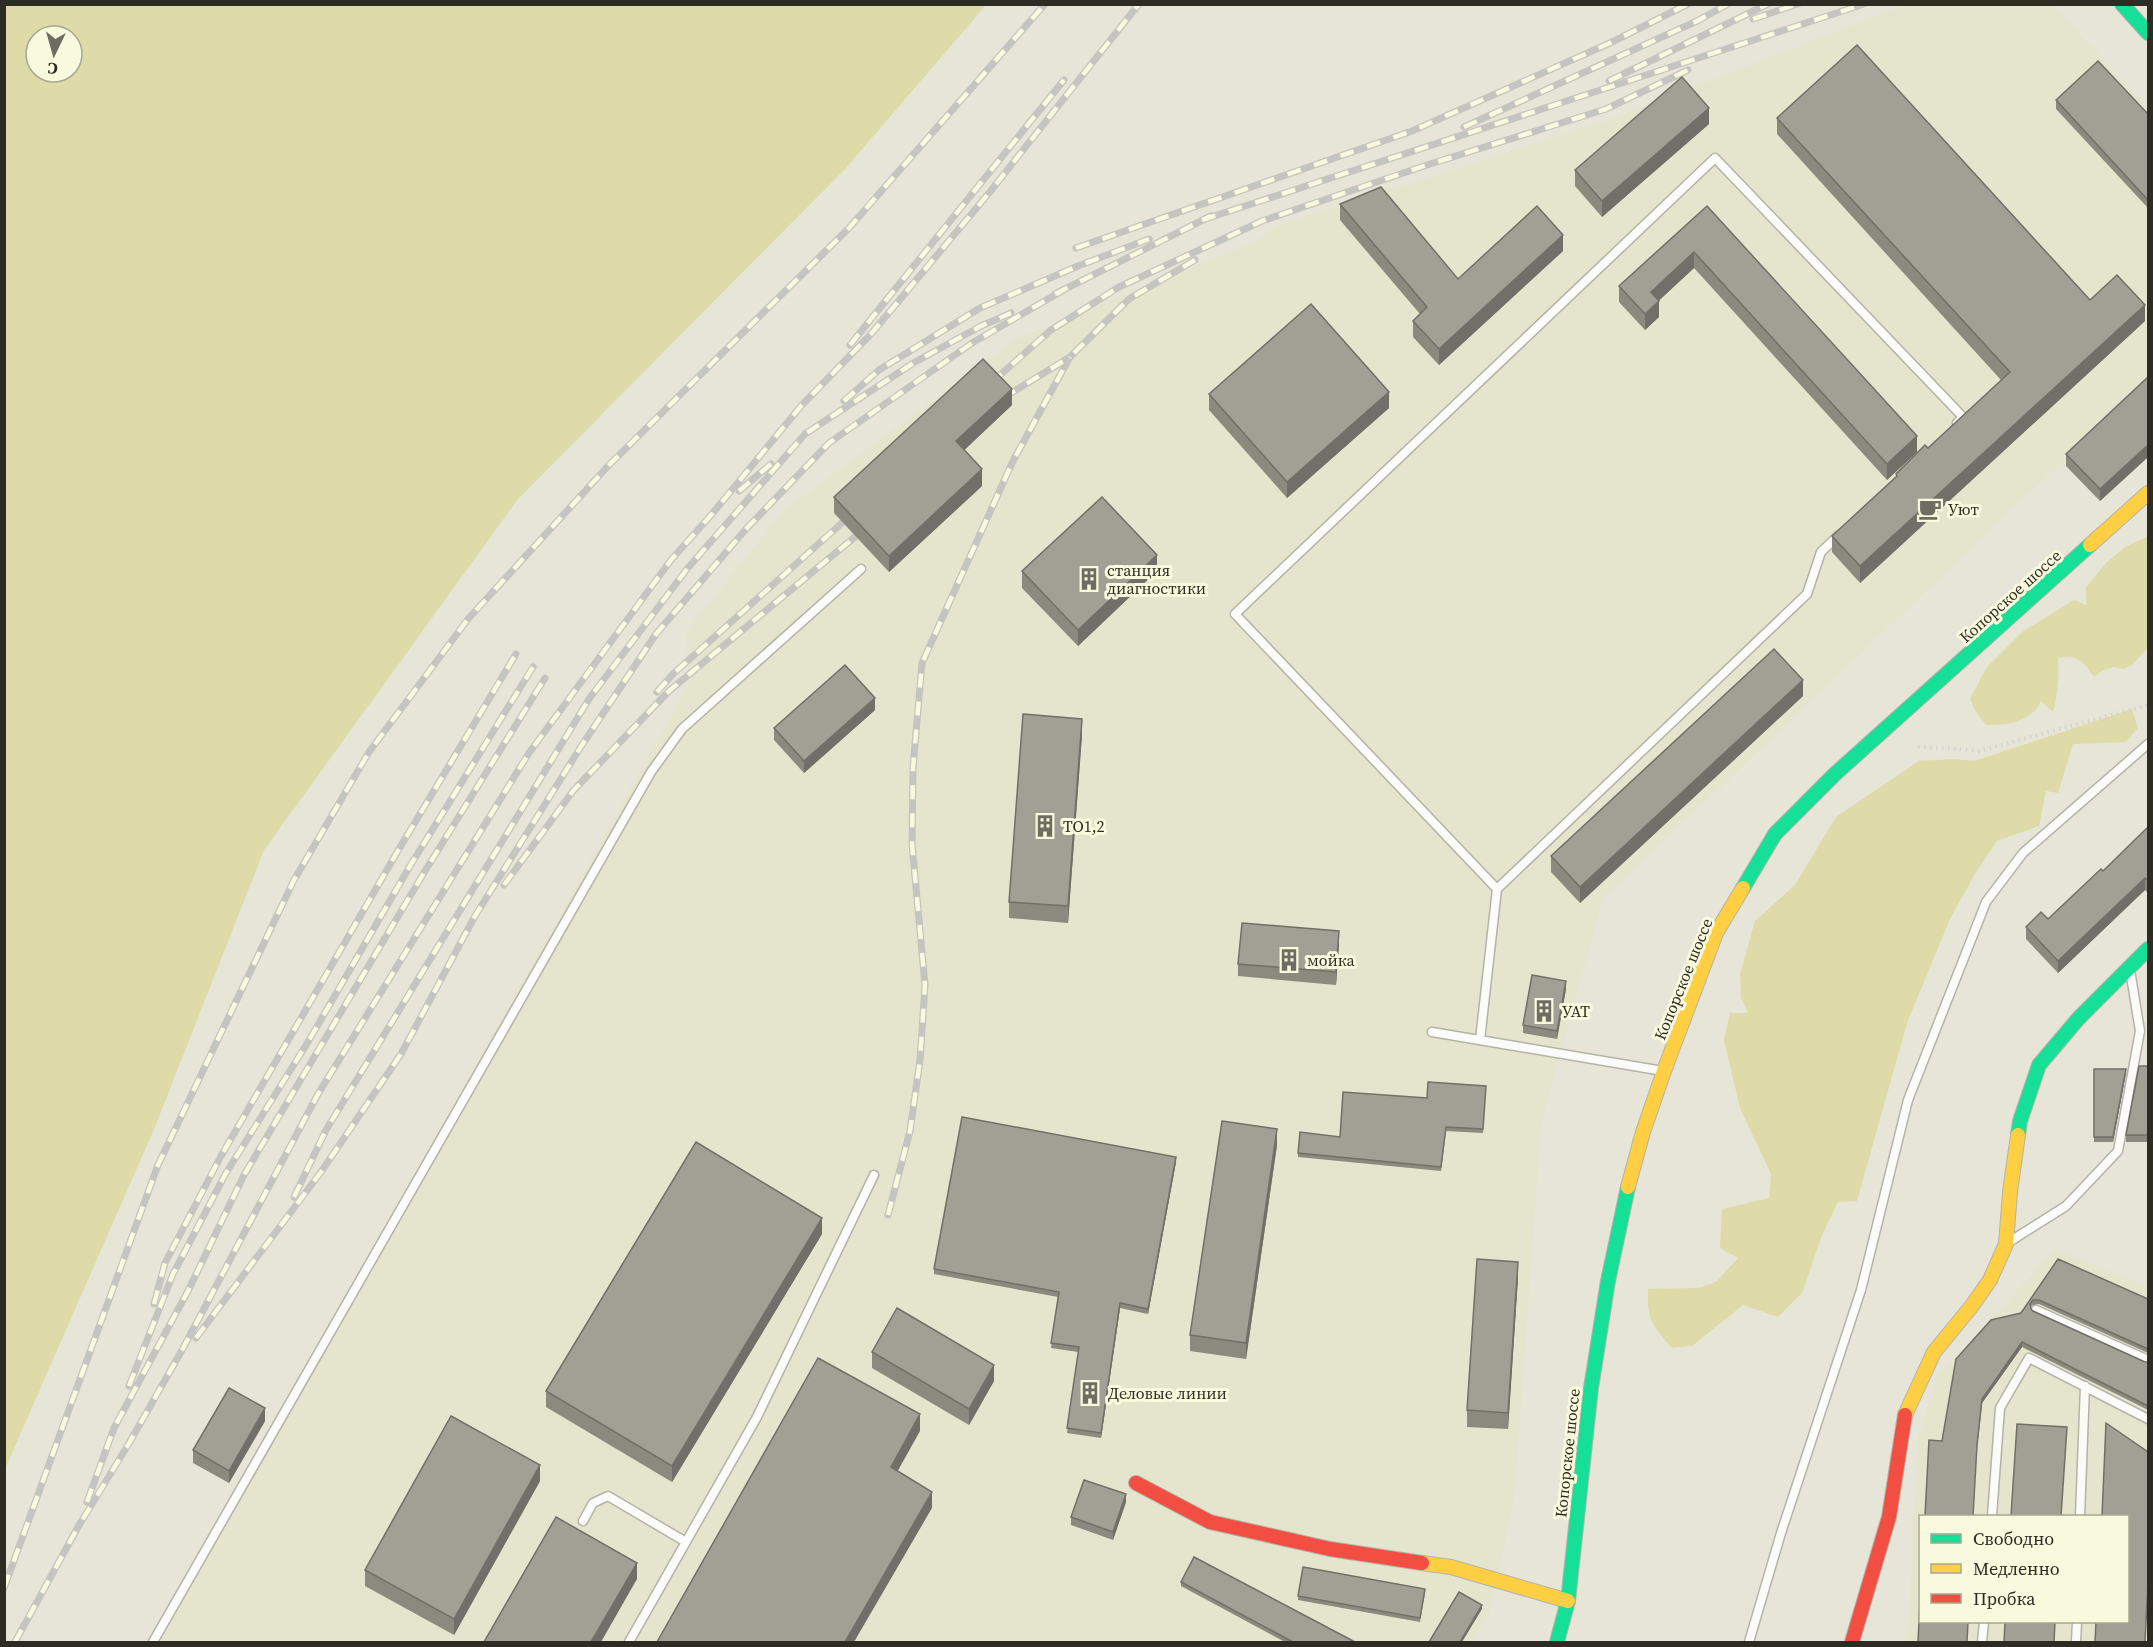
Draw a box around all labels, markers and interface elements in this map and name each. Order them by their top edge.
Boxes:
north arrow [24,24,84,84]
text: С [47,58,59,80]
cafe icon: Уют [1917,496,1943,522]
place label: Уют [1948,498,1980,520]
street label: Копорское шоссе [1954,544,2066,648]
place label: станция диагностики [1107,559,1206,599]
building icon: станция диагностики [1076,566,1102,592]
building icon: ТО1,2 [1032,813,1058,839]
place label: ТО1,2 [1063,815,1105,837]
street label: Копорское шоссе [1649,915,1717,1043]
building icon: мойка [1276,947,1302,973]
place label: мойка [1307,949,1355,971]
building icon: УАТ [1531,998,1557,1024]
place label: УАТ [1562,1000,1590,1022]
building icon: Деловые линии [1077,1380,1103,1406]
place label: Деловые линии [1108,1382,1227,1404]
street label: Копорское шоссе [1549,1387,1585,1519]
legend [1919,1515,2129,1623]
text: Свободно [1973,1526,2054,1551]
text: Медленно [1973,1556,2060,1581]
text: Пробка [1973,1586,2036,1611]

